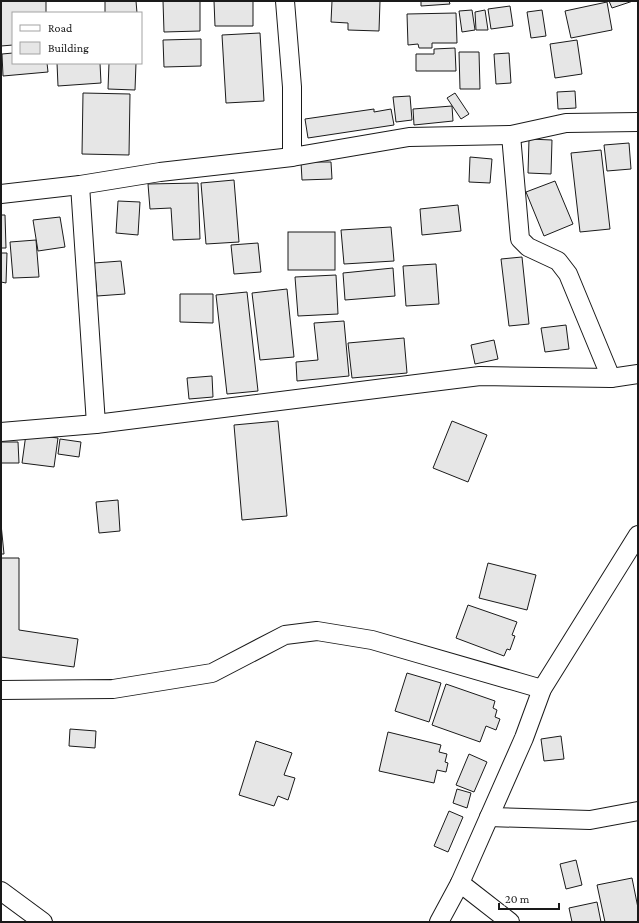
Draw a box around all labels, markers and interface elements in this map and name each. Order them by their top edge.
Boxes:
legend [12,12,142,64]
text: Road [48,21,73,35]
text: Building [48,41,89,55]
scale bar [499,885,559,911]
text: 20 m [505,892,530,906]

